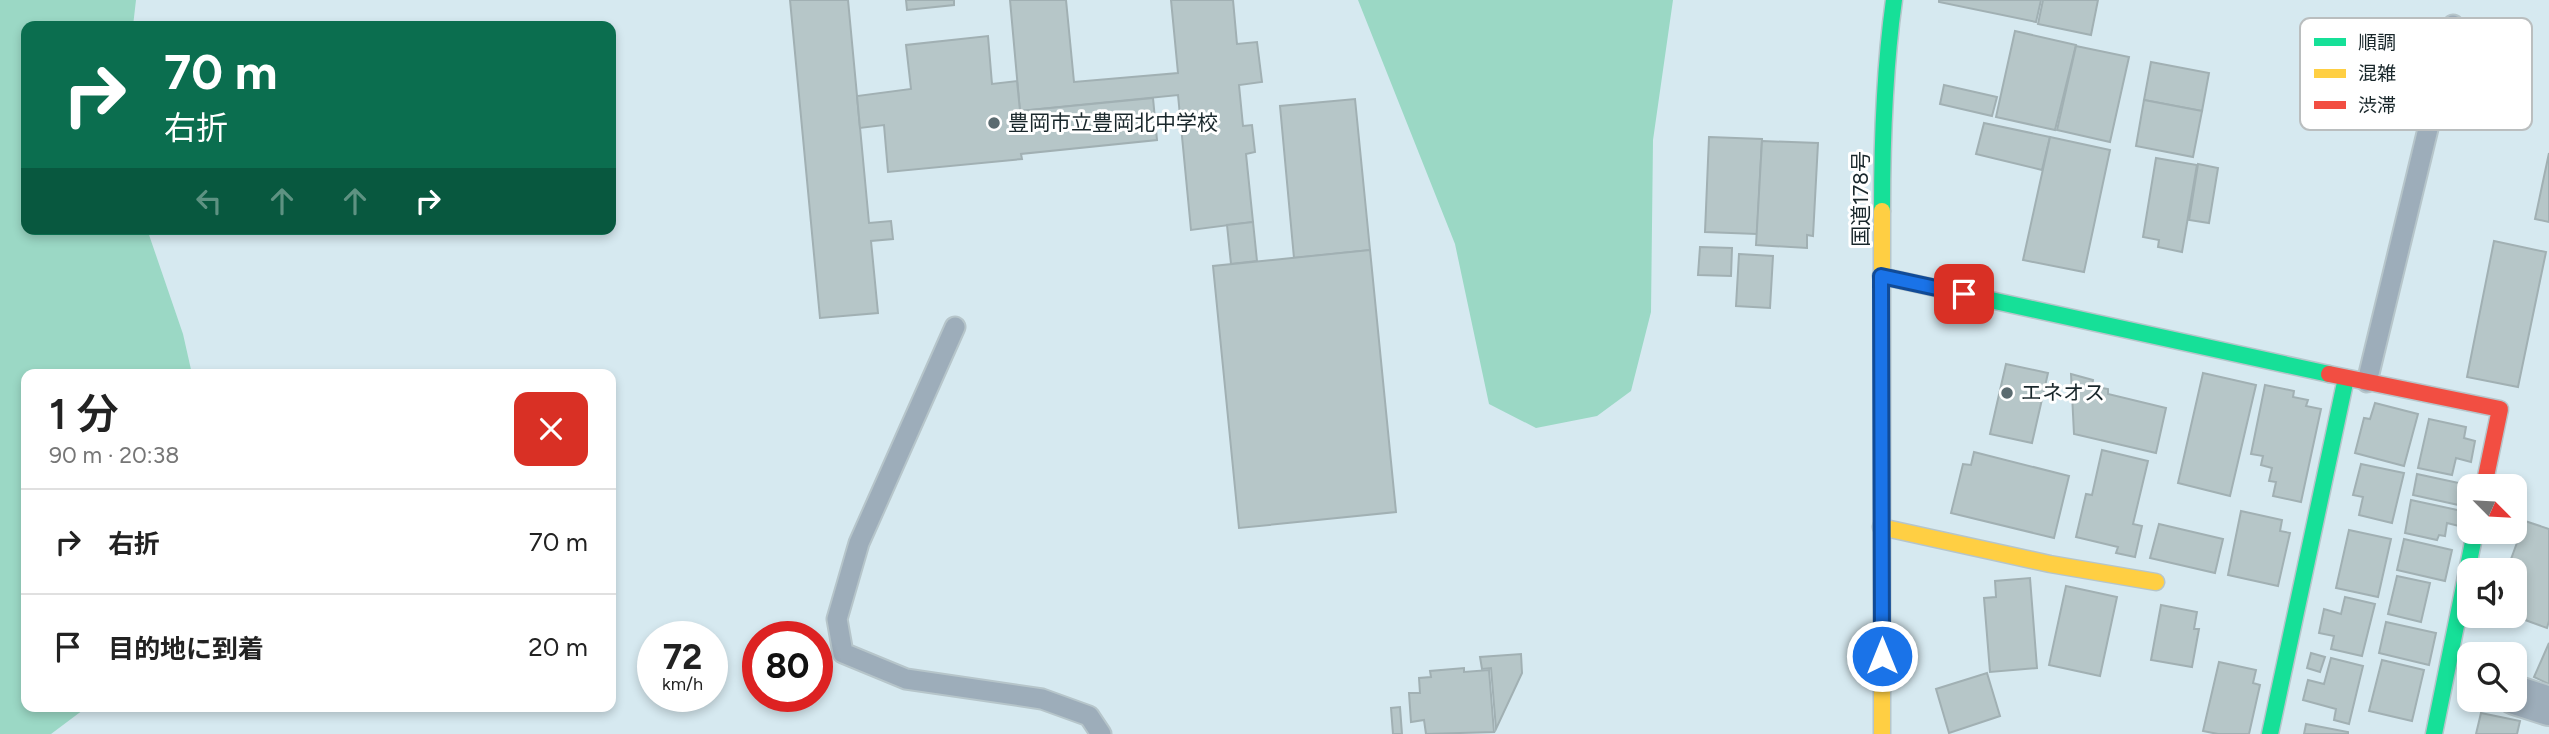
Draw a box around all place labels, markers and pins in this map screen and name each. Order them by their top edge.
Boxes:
place label: 豊岡市立豊岡北中学校 [1008,110,1218,135]
marker: 豊岡市立豊岡北中学校 [986,115,1002,131]
pin [1934,264,1994,324]
place label: エネオス [2021,380,2105,405]
marker: エネオス [1999,385,2015,401]

